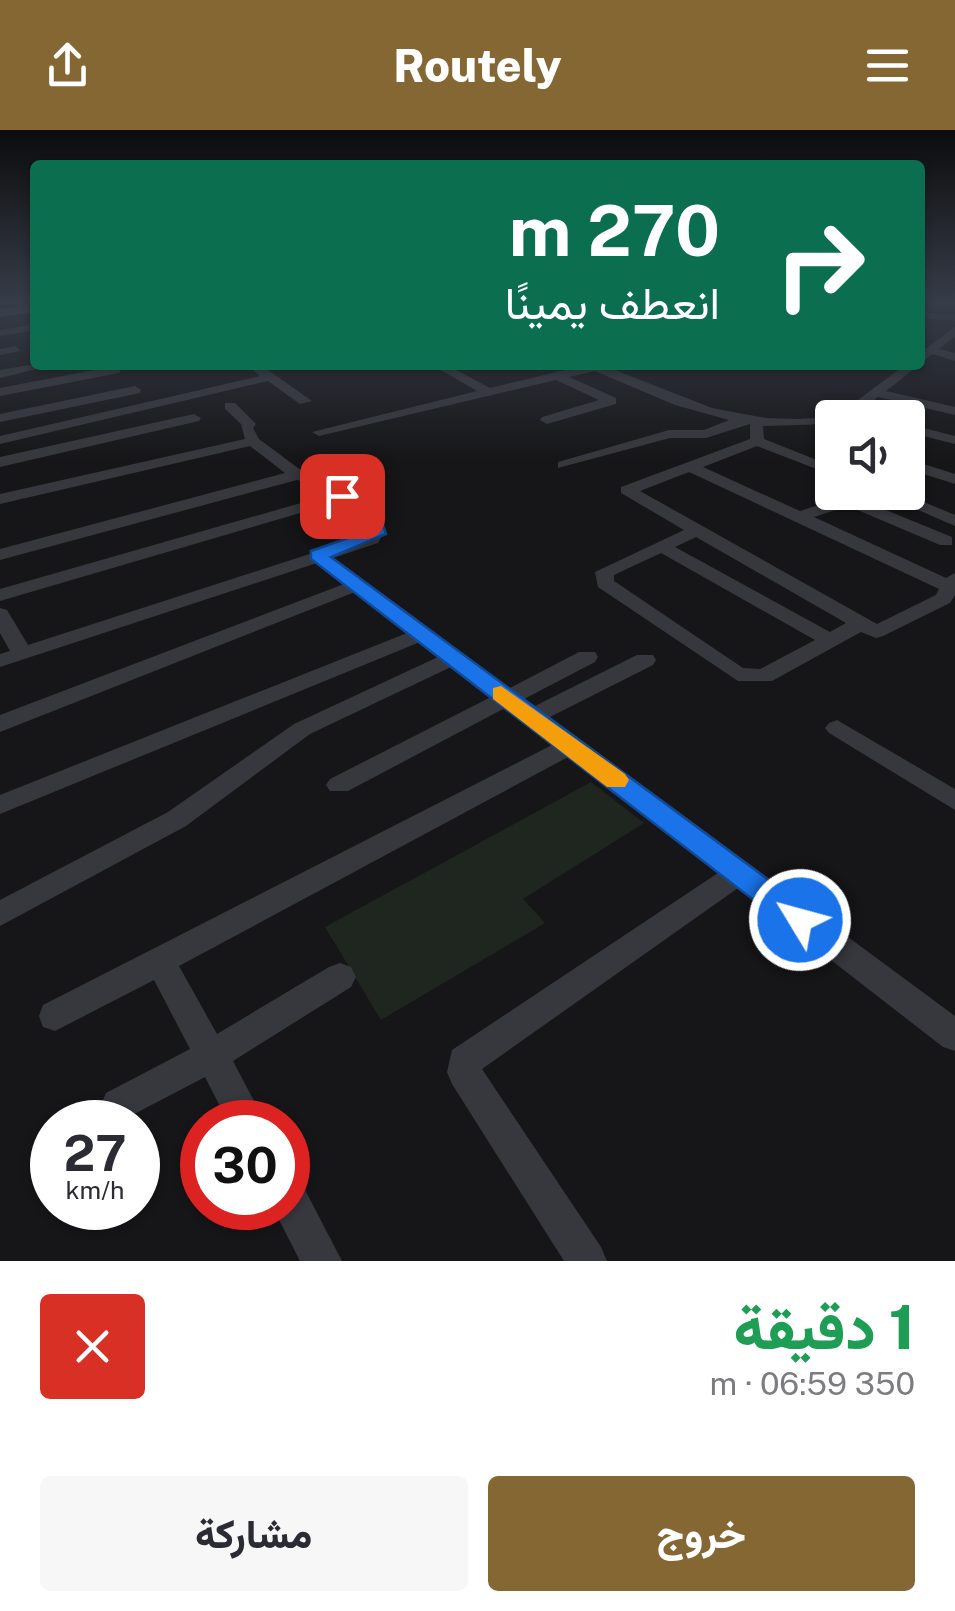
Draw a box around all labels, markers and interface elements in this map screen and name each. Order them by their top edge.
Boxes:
icon: share [40,38,95,93]
icon: menu [860,38,915,93]
text: Routely [393,39,562,92]
text: 270 m [509,189,720,272]
icon: right [755,200,885,330]
text: انعطف يمينًا [505,276,720,329]
map controls [815,400,925,510]
button: sound [815,400,925,510]
pin [300,454,385,539]
icon: arrive [315,469,370,524]
position arrow [748,868,852,972]
speed limit sign: 30 [180,1100,310,1230]
text: 27 [63,1123,127,1182]
text: km/h [66,1175,124,1205]
text: 1 دقيقة [734,1292,915,1363]
button: close [40,1294,145,1399]
text: 350 m · 06:59 [710,1365,915,1402]
button: مشاركة [40,1476,468,1591]
button: خروج [488,1476,915,1591]

